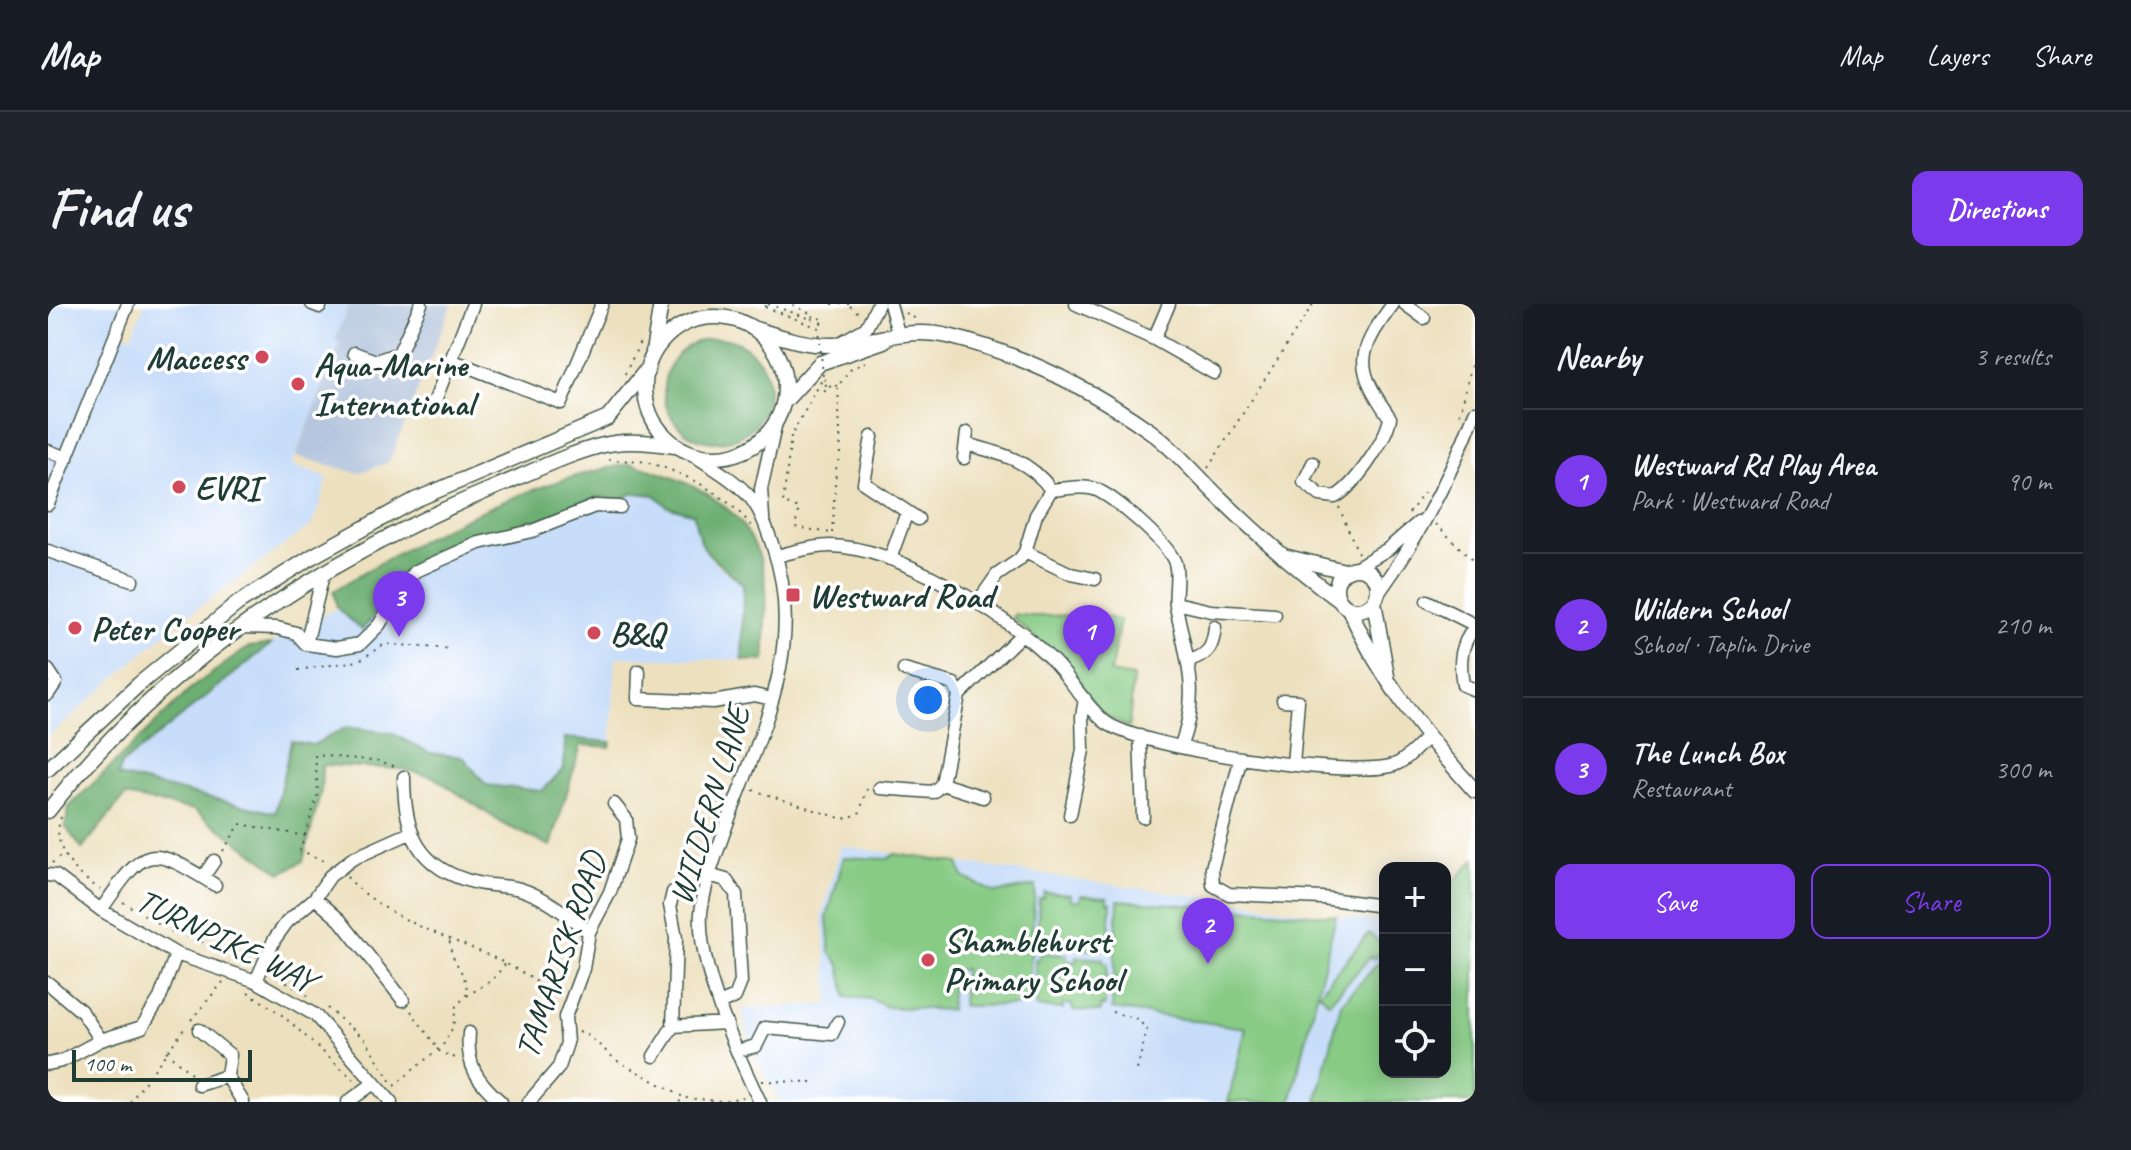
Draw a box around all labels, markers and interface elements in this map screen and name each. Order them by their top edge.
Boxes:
text: Map [40,32,99,79]
text: Map [1840,38,1883,73]
text: Layers [1927,38,1988,73]
text: Share [2032,38,2091,73]
button: Directions [1912,171,2083,246]
text: Find us [48,173,188,244]
text: Nearby [1555,335,1641,378]
place label: Maccess [146,336,249,379]
text: 3 results [1975,340,2051,373]
place label: Aqua-Marine International [314,343,480,425]
marker: Maccess [253,348,271,366]
marker: Aqua-Marine International [289,375,307,393]
text: Westward Rd Play Area [1631,446,1876,484]
text: 1 [1575,465,1587,498]
text: 90 m [2007,465,2051,498]
place label: EVRI [195,466,267,509]
marker: EVRI [170,478,188,496]
text: Park · Westward Road [1631,484,1829,517]
pin: 3 [373,571,425,637]
place label: Westward Road [809,574,999,617]
marker: Westward Road [784,586,802,604]
text: Wildern School [1631,590,1785,628]
pin: 1 [1063,605,1115,671]
place label: Peter Cooper [91,607,242,650]
text: 2 [1575,609,1587,642]
text: 210 m [1995,609,2051,642]
place label: B&Q [610,612,668,655]
marker: Peter Cooper [66,619,84,637]
marker: B&Q [585,624,603,642]
text: School · Taplin Drive [1631,628,1809,661]
your location [908,680,948,720]
street label: WILDERN LANE [659,697,761,909]
text: The Lunch Box [1631,734,1784,772]
text: 3 [1575,753,1587,786]
text: 300 m [1995,753,2051,786]
text: Restaurant [1631,772,1732,805]
street label: TAMARISK ROAD [505,843,616,1064]
map controls [1379,862,1451,1078]
button: + [1379,862,1451,934]
button: Save [1555,864,1795,939]
button: Share [1811,864,2051,939]
street label: TURNPIKE WAY [129,878,329,1005]
pin: 2 [1182,898,1234,964]
place label: Shamblehurst Primary School [944,919,1128,1001]
button: − [1379,934,1451,1006]
marker: Shamblehurst Primary School [919,951,937,969]
button: locate [1379,1006,1451,1078]
scale bar [72,1046,252,1082]
text: 100 m [84,1050,131,1078]

